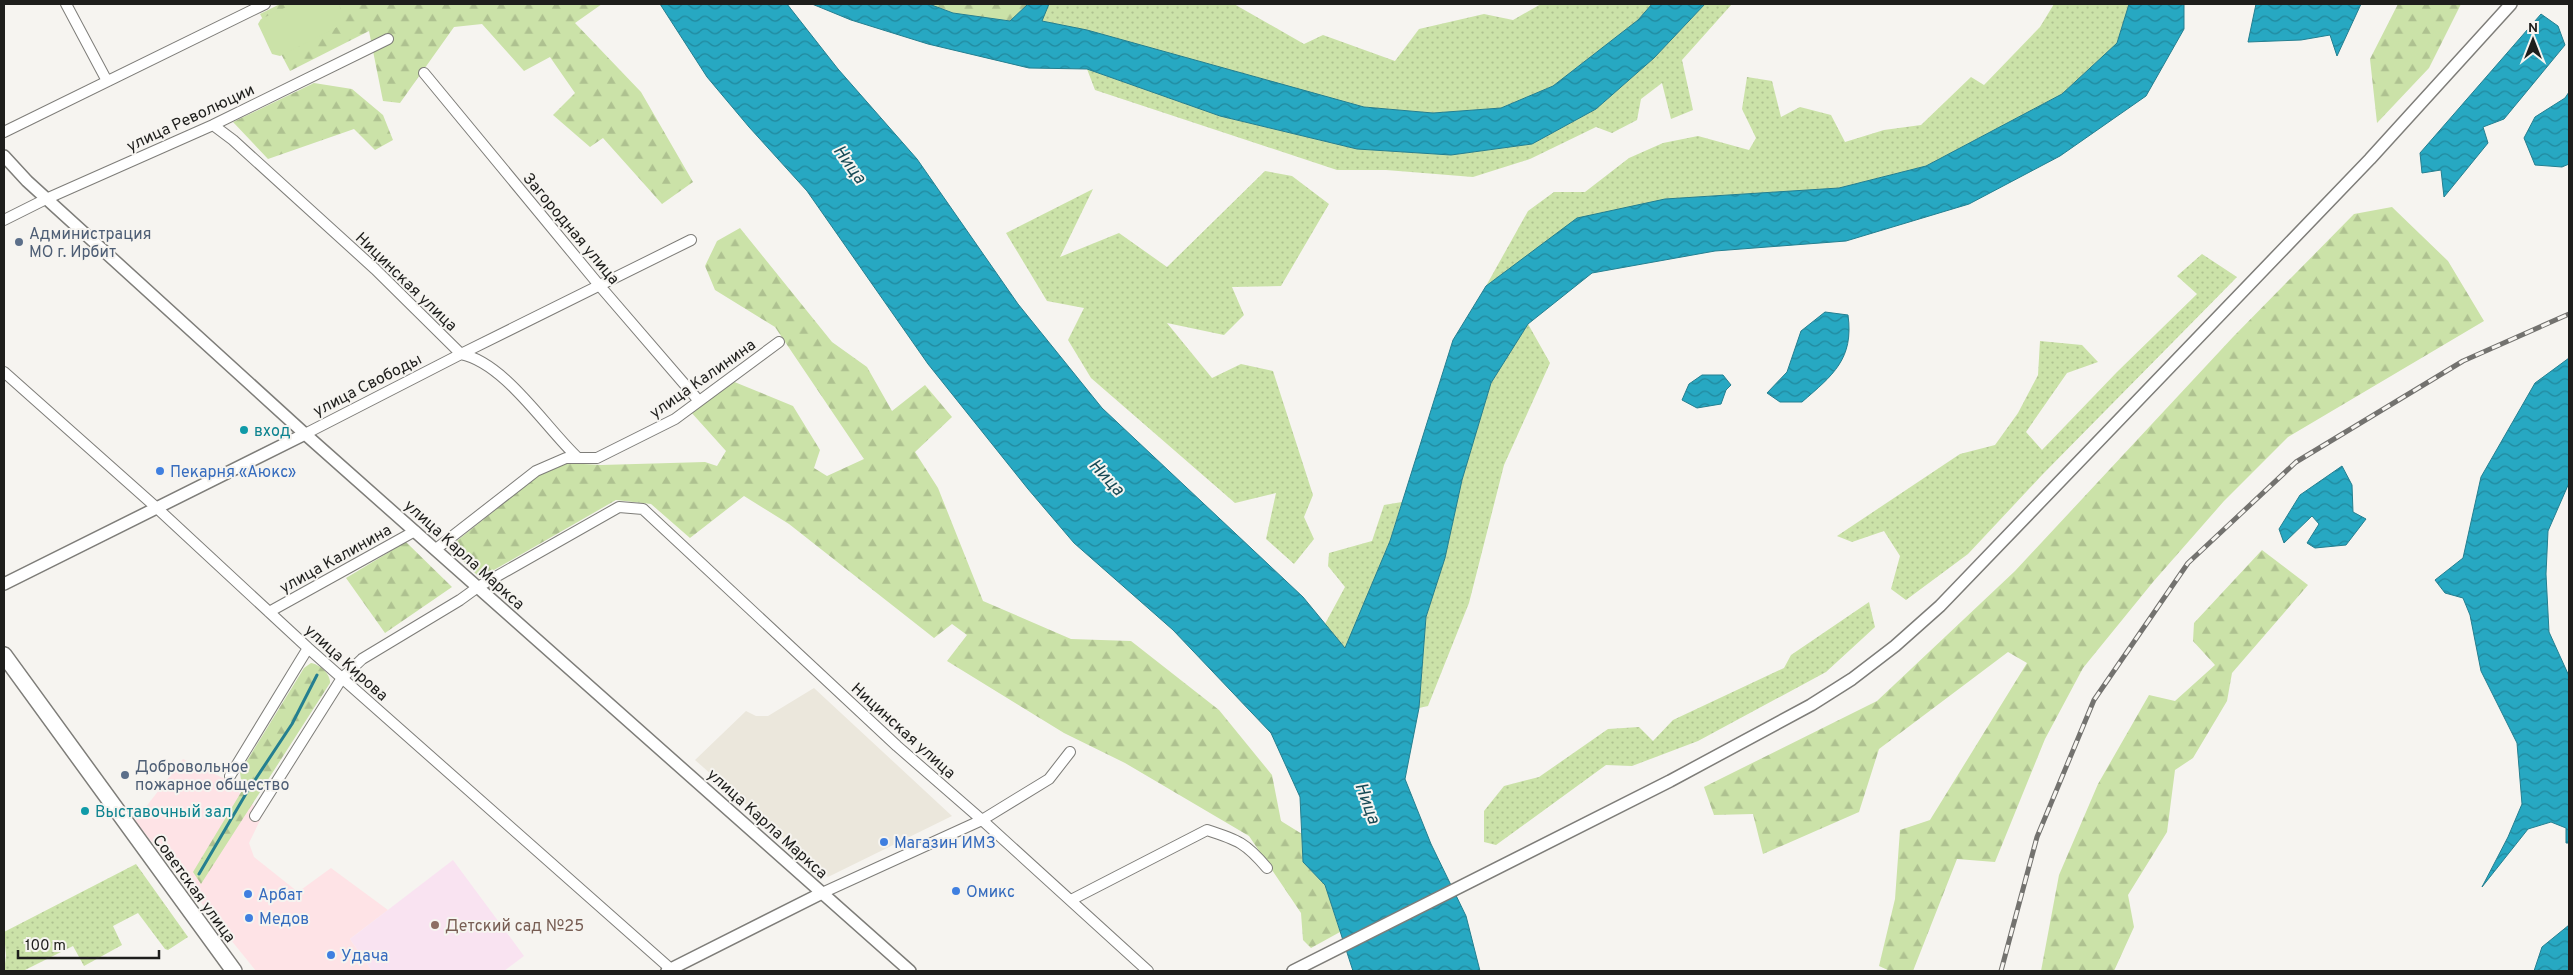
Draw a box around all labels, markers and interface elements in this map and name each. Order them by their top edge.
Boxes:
north arrow [2508,15,2558,65]
text: N [2528,20,2538,37]
street label: улица Революции [124,80,258,157]
water label: Ница [827,141,871,189]
street label: Загородная улица [518,169,623,289]
place label: Администрация МО г. Ирбит [29,225,151,263]
street label: Ницинская улица [350,229,461,336]
marker: Администрация МО г. Ирбит [13,236,25,248]
street label: улица Калинина [646,336,760,424]
street label: улица Свободы [310,350,426,422]
place label: вход [254,422,291,442]
marker: вход [238,424,250,436]
water label: Ница [1083,455,1129,502]
place label: Пекарня «Аюкс» [170,463,296,483]
marker: Пекарня «Аюкс» [154,465,166,477]
street label: улица Карла Маркса [399,496,528,615]
street label: улица Калинина [276,521,396,599]
street label: улица Кирова [300,621,392,706]
street label: Ницинская улица [846,679,959,784]
place label: Добровольное пожарное общество [135,758,289,796]
street label: улица Карла Маркса [702,765,831,884]
marker: Добровольное пожарное общество [119,769,131,781]
water label: Ница [1349,780,1385,828]
place label: Выставочный зал [95,803,232,823]
marker: Выставочный зал [79,805,91,817]
street label: Советская улица [147,831,239,947]
place label: Магазин ИМЗ [894,834,996,854]
marker: Магазин ИМЗ [878,836,890,848]
place label: Омикс [966,883,1015,903]
marker: Омикс [950,885,962,897]
place label: Арбат [258,886,303,906]
marker: Арбат [242,888,254,900]
place label: Медов [259,910,309,930]
marker: Медов [243,912,255,924]
place label: Детский сад №25 [445,917,584,937]
marker: Детский сад №25 [429,919,441,931]
scale bar [18,928,159,960]
text: 100 m [25,937,66,956]
place label: Удача [341,947,388,967]
marker: Удача [325,949,337,961]

